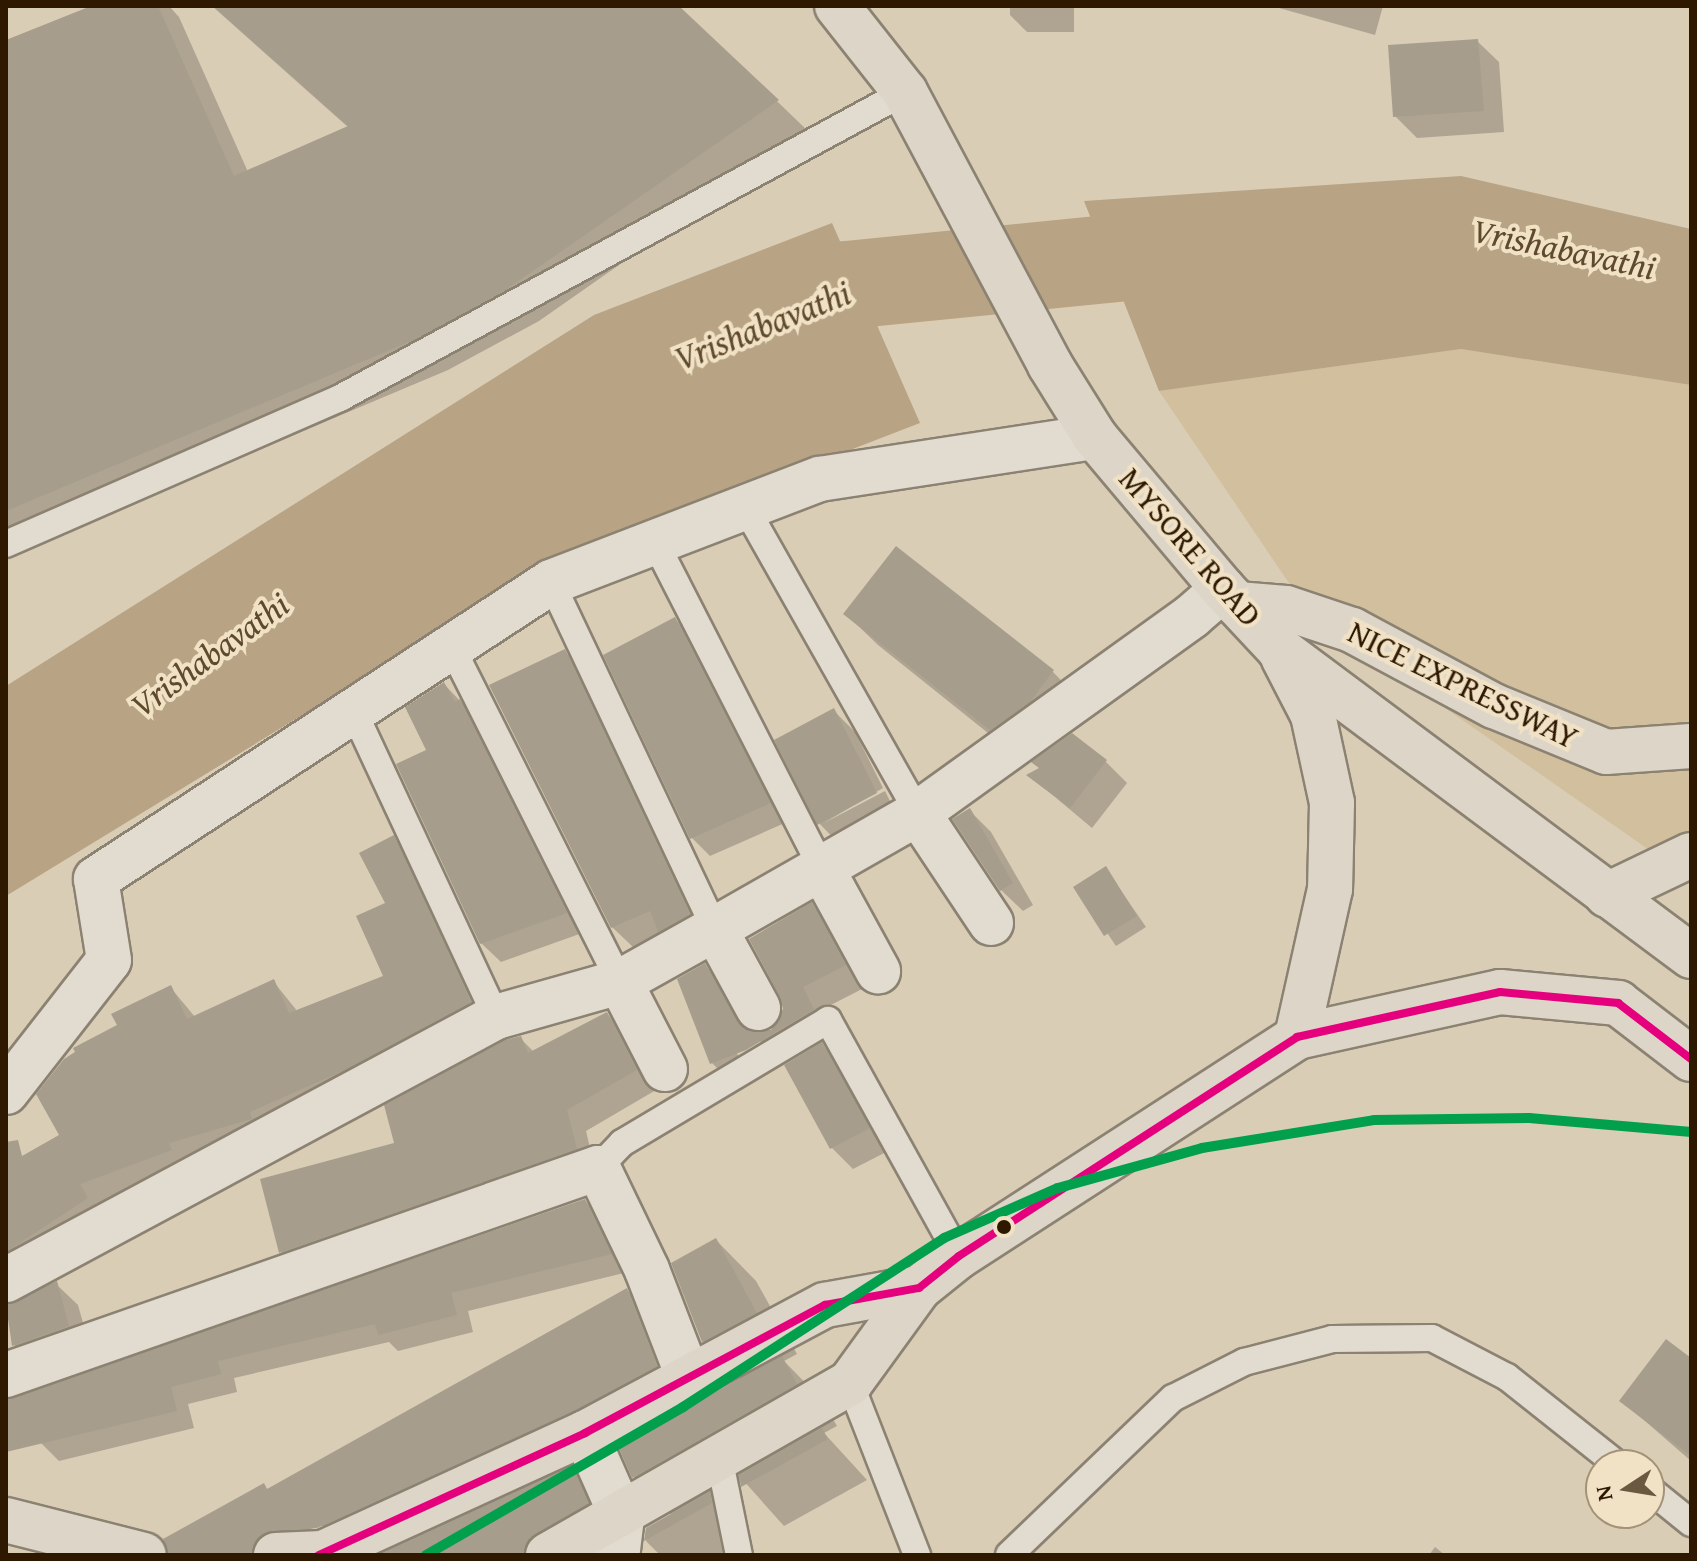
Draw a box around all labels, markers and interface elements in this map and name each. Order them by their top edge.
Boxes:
water label: Vrishabavathi [1469,209,1659,287]
water label: Vrishabavathi [668,271,856,379]
street label: MYSORE ROAD [1111,460,1269,634]
water label: Vrishabavathi [122,583,296,725]
street label: NICE EXPRESSWAY [1342,613,1584,757]
unlabelled marker [996,1219,1012,1235]
north arrow [1585,1449,1665,1529]
text: N [1586,1483,1621,1504]

